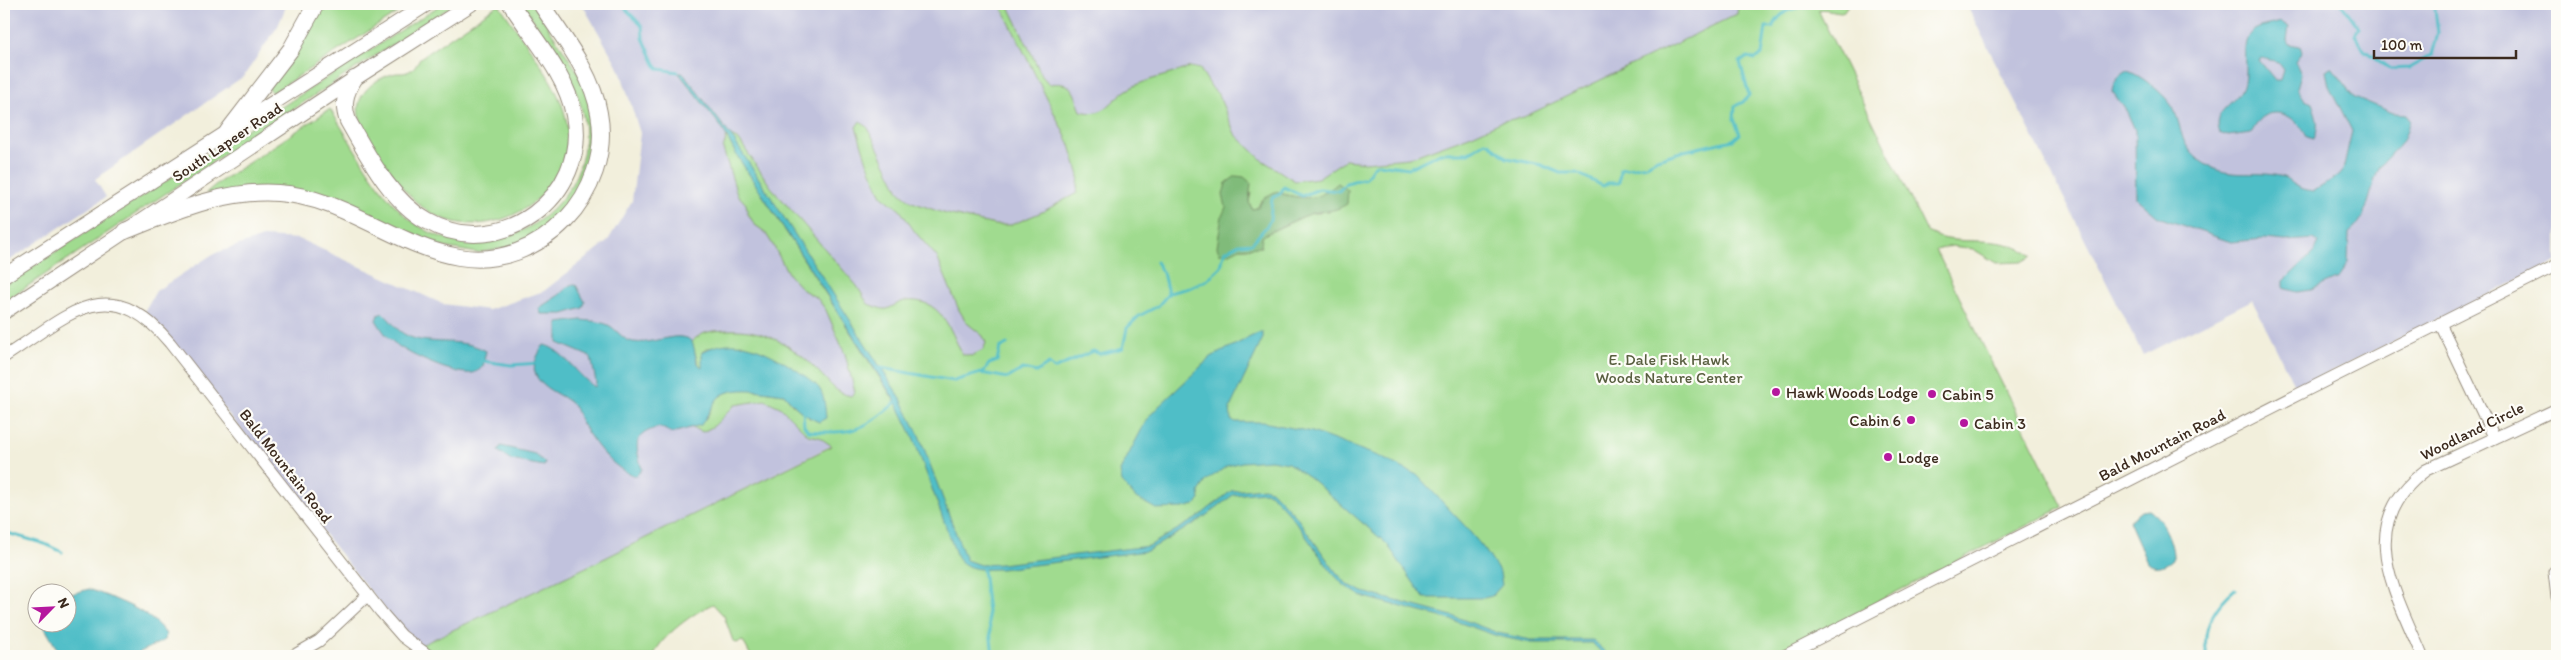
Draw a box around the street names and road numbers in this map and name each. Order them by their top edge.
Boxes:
street label: South Lapeer Road [168,98,286,186]
street label: Woodland Circle [2417,398,2527,464]
street label: Bald Mountain Road [235,405,337,527]
street label: Bald Mountain Road [2095,405,2229,485]

